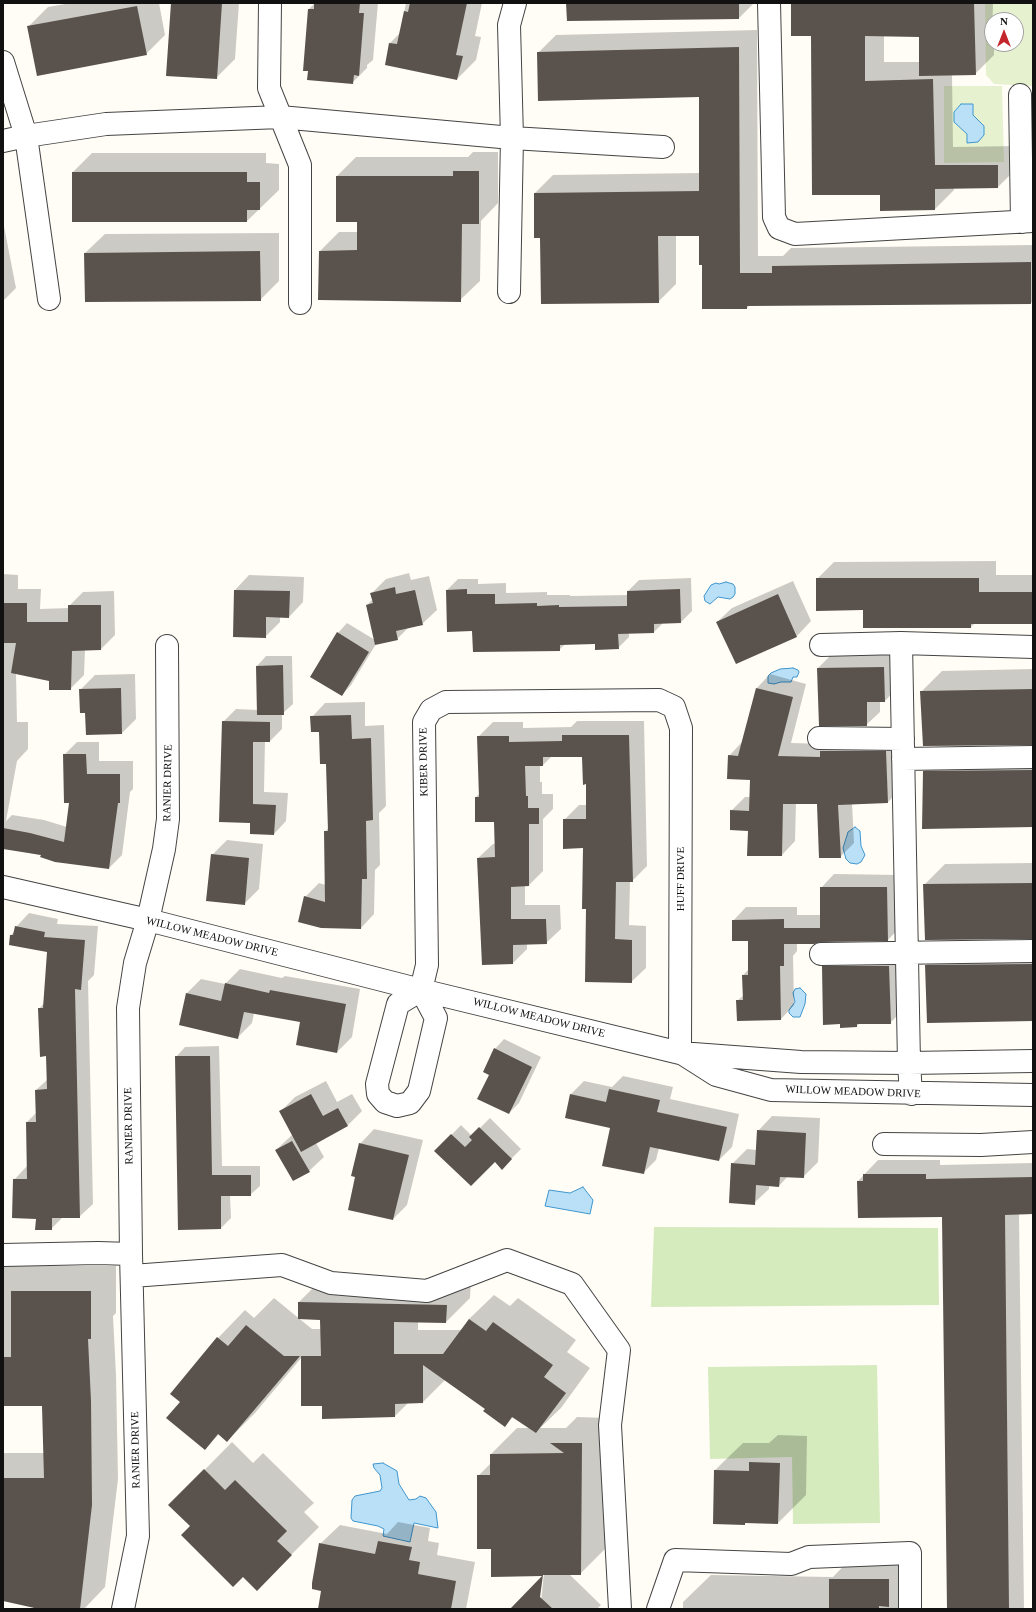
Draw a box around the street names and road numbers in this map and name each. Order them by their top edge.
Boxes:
street label: KIBER DRIVE [417,727,431,797]
street label: RANIER DRIVE [161,744,175,822]
street label: HUFF DRIVE [674,847,688,911]
street label: WILLOW MEADOW DRIVE [145,914,279,960]
street label: WILLOW MEADOW DRIVE [472,995,606,1041]
street label: WILLOW MEADOW DRIVE [785,1083,921,1101]
street label: RANIER DRIVE [122,1087,136,1165]
street label: RANIER DRIVE [129,1411,143,1489]

